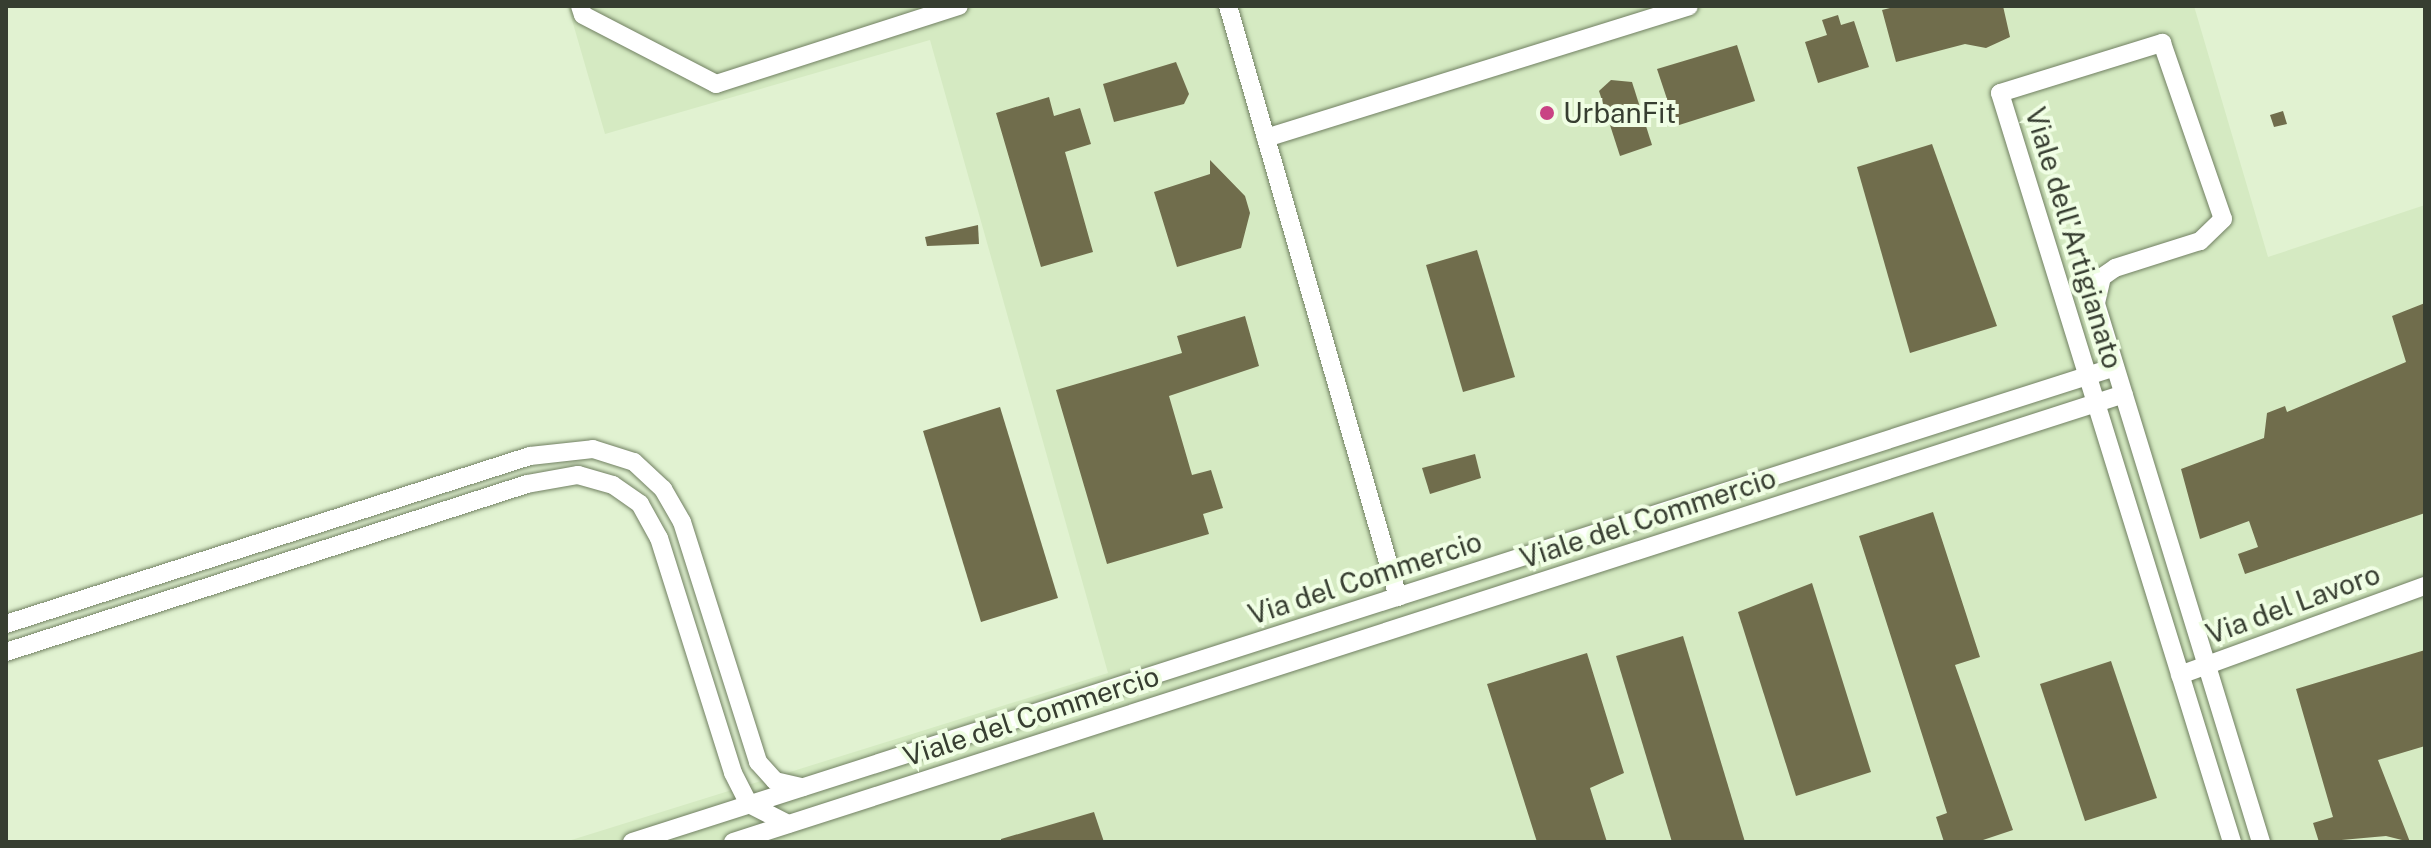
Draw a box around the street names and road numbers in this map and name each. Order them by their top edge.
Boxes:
street label: Viale dell'Artigianato [2018,103,2130,373]
street label: Viale del Commercio [1516,461,1780,575]
street label: Via del Commercio [1244,524,1486,632]
street label: Via del Lavoro [2201,557,2385,651]
street label: Viale del Commercio [899,659,1163,773]

